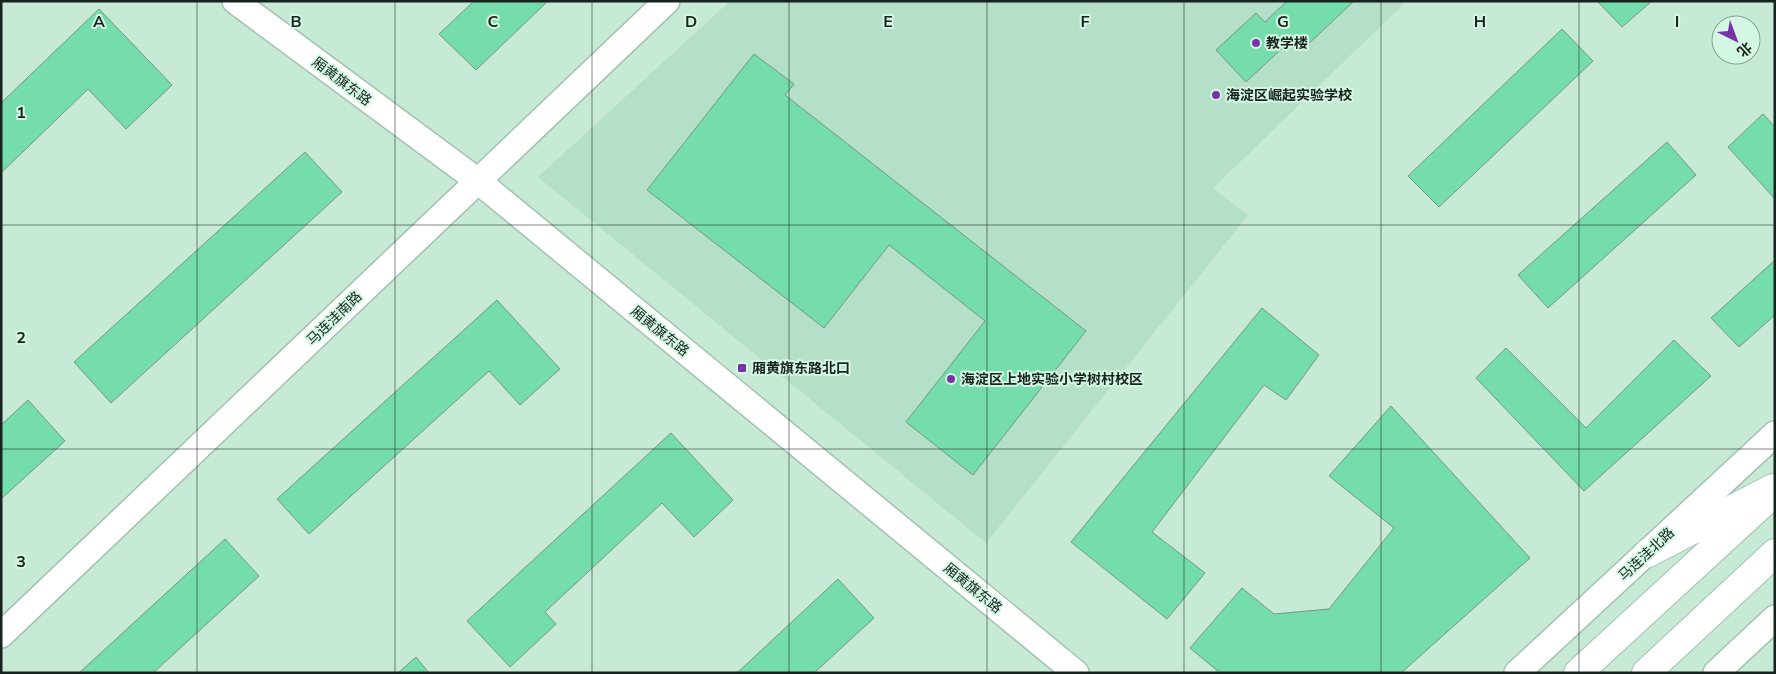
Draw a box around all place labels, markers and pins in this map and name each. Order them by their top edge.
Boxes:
place label: 教学楼 [1266,34,1308,52]
marker: 教学楼 [1250,37,1262,49]
place label: 海淀区崛起实验学校 [1226,86,1352,104]
marker: 海淀区崛起实验学校 [1210,89,1222,101]
place label: 厢黄旗东路北口 [752,359,850,377]
marker: 厢黄旗东路北口 [736,362,748,374]
place label: 海淀区上地实验小学树村校区 [961,370,1143,388]
marker: 海淀区上地实验小学树村校区 [945,373,957,385]

